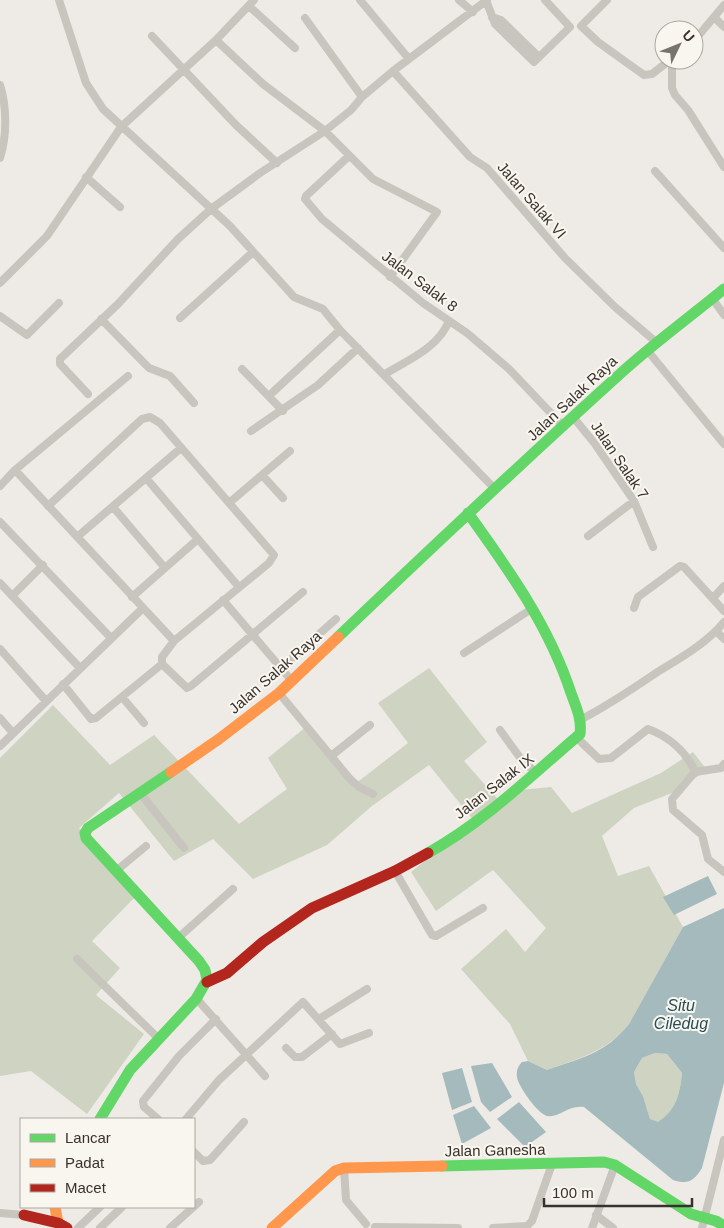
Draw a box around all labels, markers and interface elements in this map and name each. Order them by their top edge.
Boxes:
north arrow [654,20,704,70]
text: U [679,27,698,45]
street label: Jalan Salak VI [494,158,570,242]
street label: Jalan Salak 8 [379,247,461,315]
street label: Jalan Salak Raya [524,352,621,444]
street label: Jalan Salak 7 [588,418,652,502]
street label: Jalan Salak Raya [225,627,325,717]
street label: Jalan Salak IX [451,750,537,822]
water label: Situ Ciledug [654,997,708,1032]
legend [20,1118,195,1208]
text: Lancar [65,1129,111,1146]
street label: Jalan Ganesha [444,1141,546,1159]
text: Padat [65,1154,105,1171]
scale bar [544,1176,692,1208]
text: Macet [65,1179,107,1196]
text: 100 m [552,1184,594,1201]

